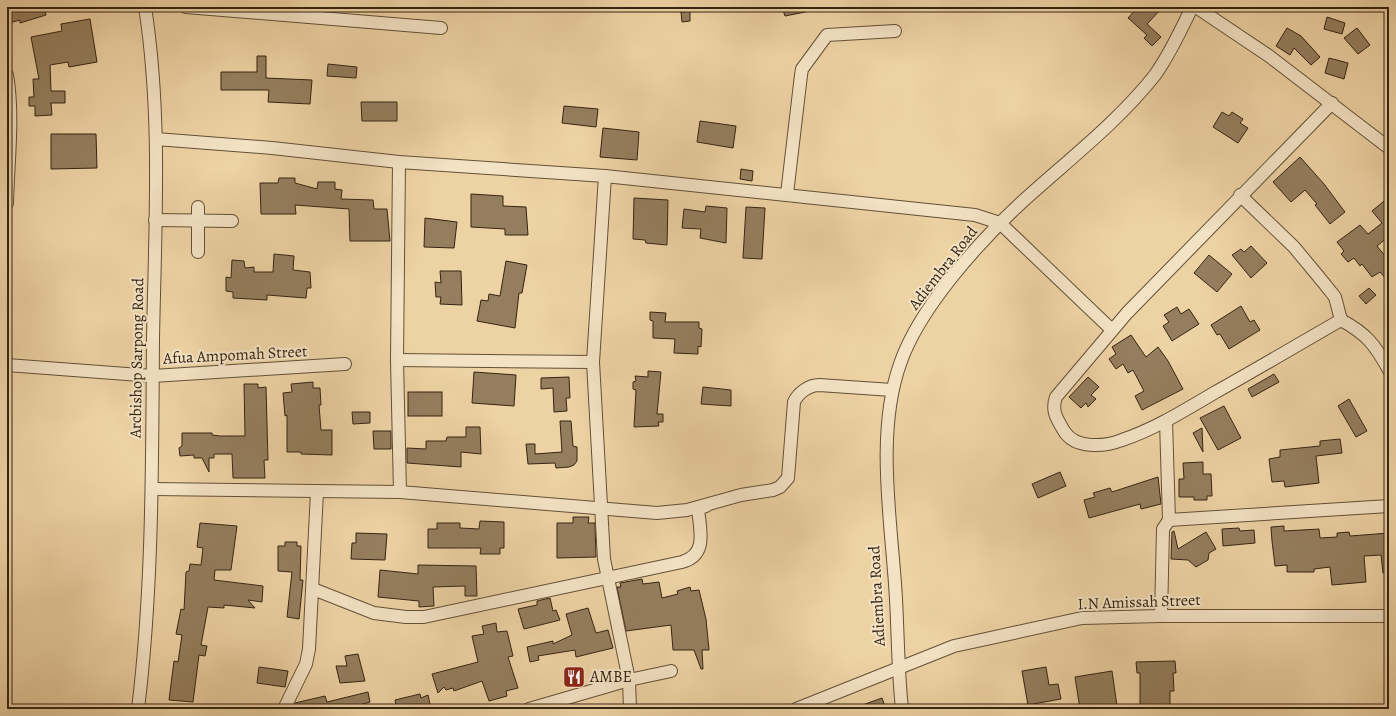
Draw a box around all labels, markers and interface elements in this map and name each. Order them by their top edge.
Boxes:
street label: Adiembra Road [903,221,983,315]
street label: Arcbishop Sarpong Road [125,277,149,439]
street label: Afua Ampomah Street [161,340,308,370]
street label: Adiembra Road [863,545,891,648]
street label: I.N Amissah Street [1077,589,1201,615]
restaurant icon: AMBE [561,664,587,690]
place label: AMBE [589,666,632,688]

